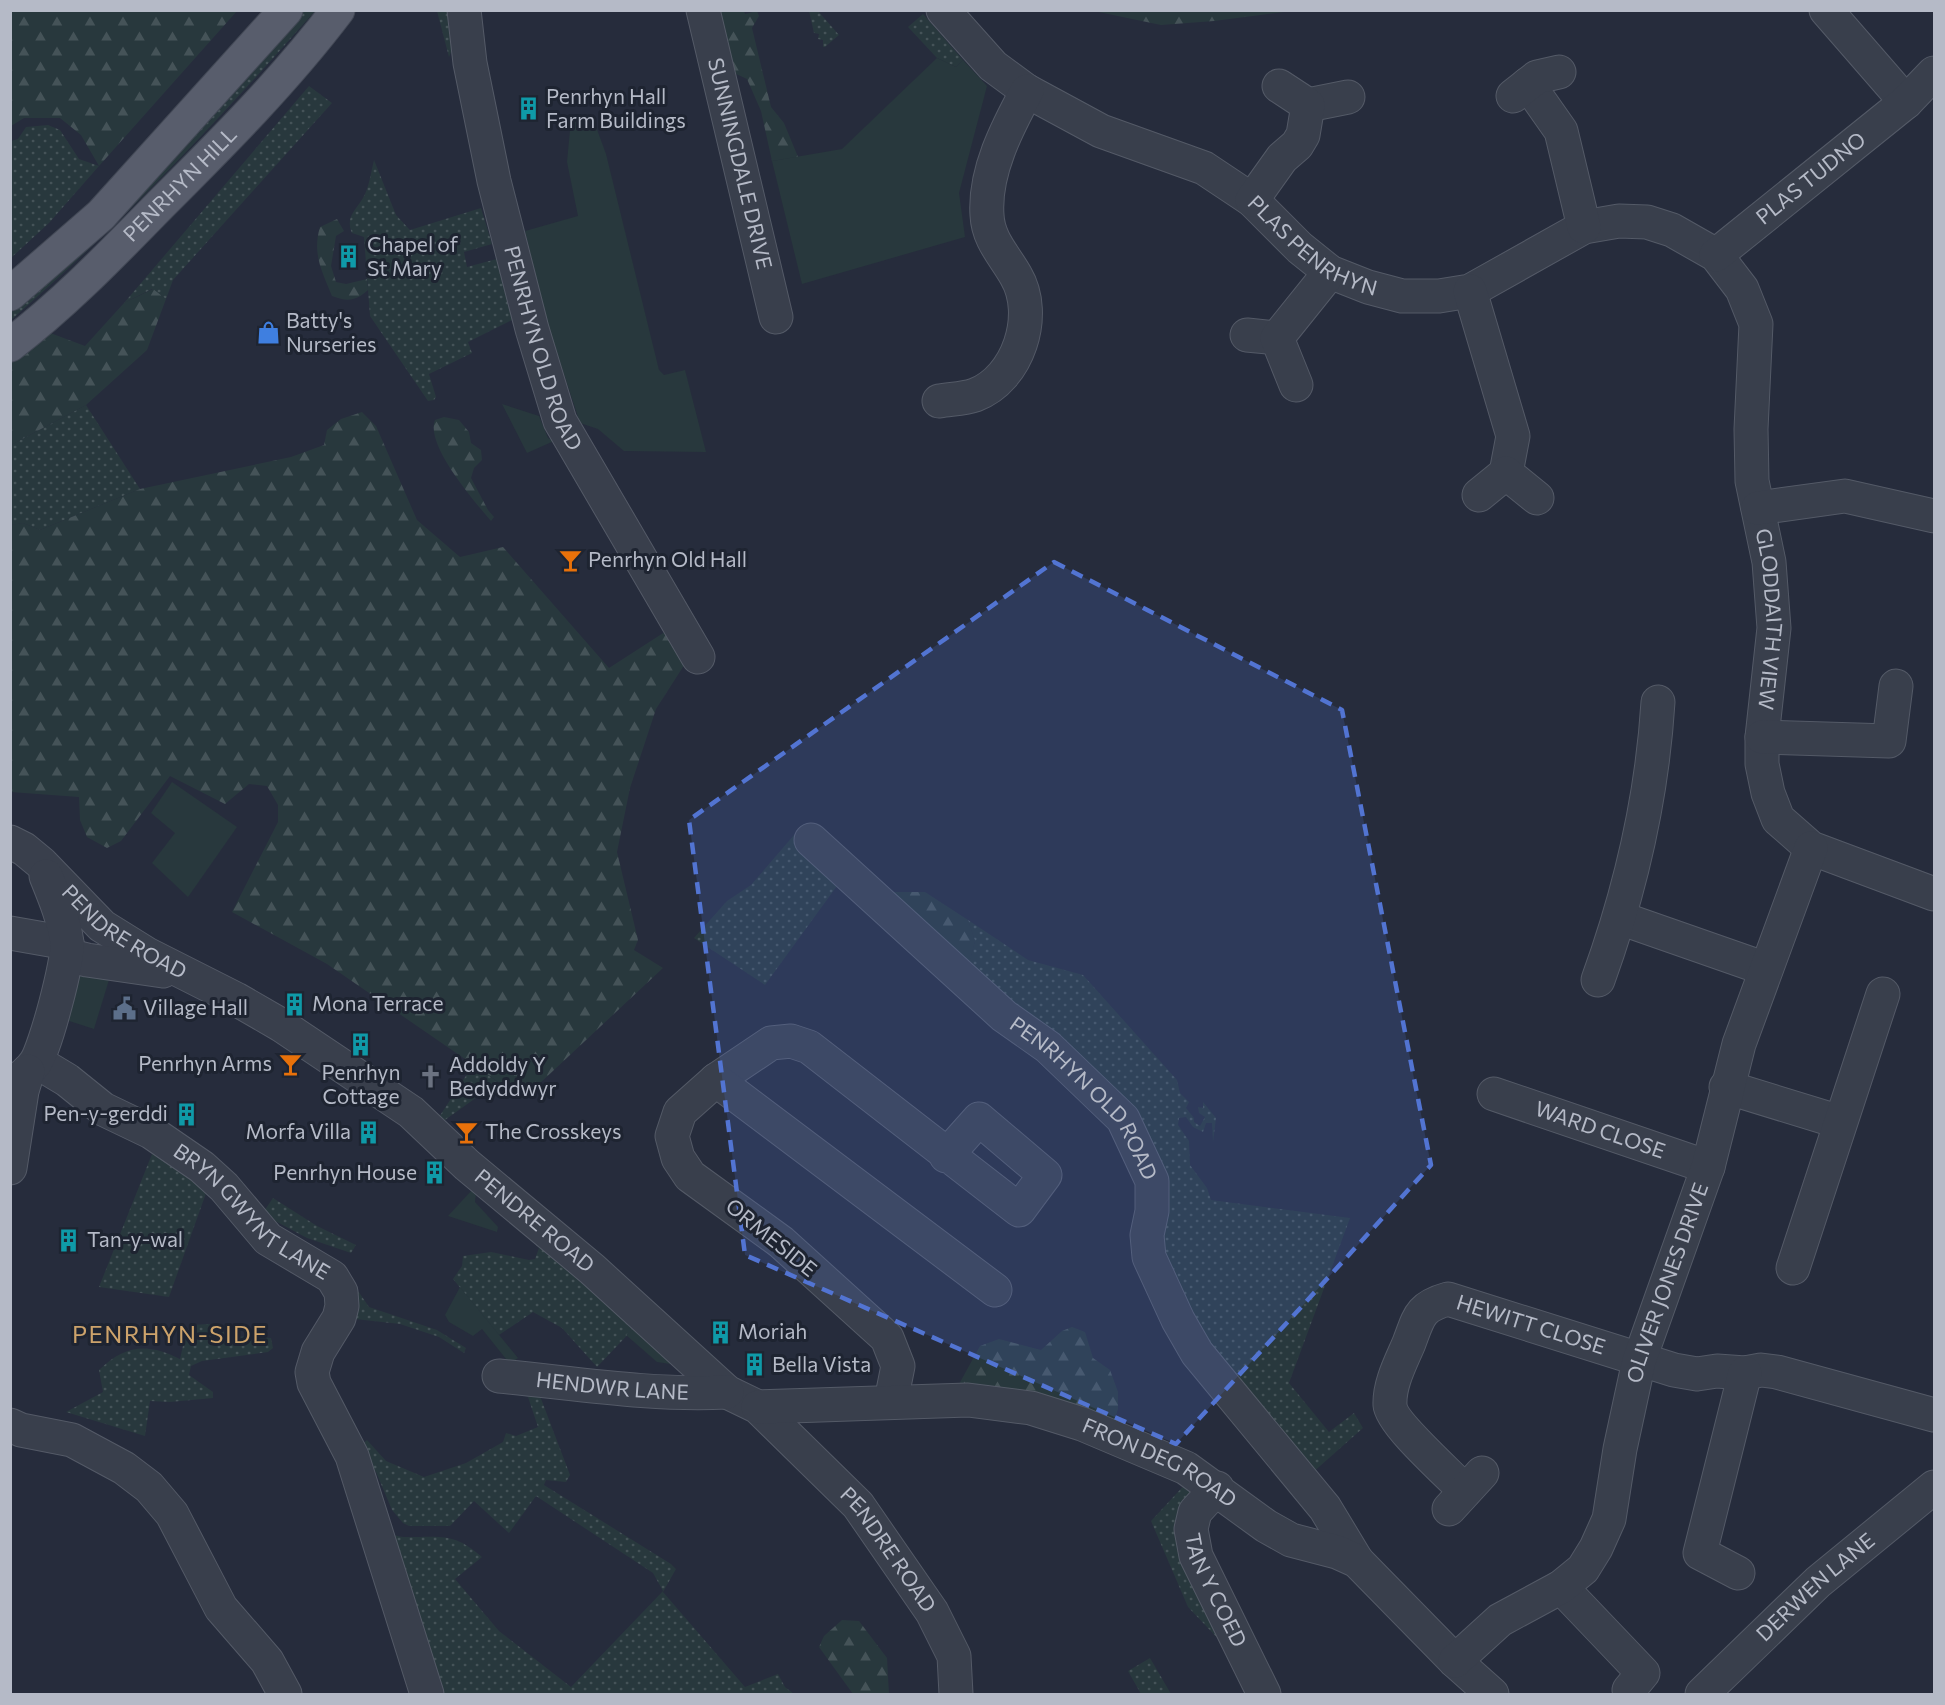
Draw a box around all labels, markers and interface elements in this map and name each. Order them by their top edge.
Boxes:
street label: SUNNINGDALE DRIVE [704,55,778,272]
place label: Penrhyn Hall Farm Buildings [546,83,686,132]
building icon: Penrhyn Hall Farm Buildings [515,96,541,122]
street label: PENRHYN HILL [117,121,241,246]
street label: PLAS TUDNO [1750,126,1870,229]
street label: PLAS PENRHYN [1244,189,1380,300]
place label: Chapel of St Mary [367,231,459,280]
street label: PENRHYN OLD ROAD [500,243,588,454]
building icon: Chapel of St Mary [336,244,362,270]
place label: Batty's Nurseries [286,307,377,356]
shop icon: Batty's Nurseries [255,320,281,346]
street label: GLODDAITH VIEW [1751,526,1788,711]
place label: Penrhyn Old Hall [588,546,747,571]
bar icon: Penrhyn Old Hall [557,547,583,573]
street label: PENDRE ROAD [58,879,191,983]
place label: Mona Terrace [312,990,444,1015]
building icon: Mona Terrace [281,991,307,1017]
place label: Village Hall [143,994,248,1019]
public building icon: Village Hall [112,995,138,1021]
street label: PENRHYN OLD ROAD [1006,1010,1164,1183]
building icon: Penrhyn Cottage [348,1032,374,1058]
place label: Penrhyn Arms [138,1050,272,1075]
bar icon: Penrhyn Arms [277,1051,303,1077]
place label: Addoldy Y Bedyddwyr [449,1051,557,1100]
place label: Penrhyn Cottage [321,1059,401,1108]
church icon: Addoldy Y Bedyddwyr [418,1064,444,1090]
street label: WARD CLOSE [1532,1095,1669,1163]
place label: Pen-y-gerddi [44,1100,168,1125]
building icon: Pen-y-gerddi [173,1101,199,1127]
place label: Morfa Villa [245,1118,351,1143]
place label: The Crosskeys [485,1118,621,1143]
building icon: Morfa Villa [356,1119,382,1145]
bar icon: The Crosskeys [454,1119,480,1145]
street label: BRYN GWYNT LANE [169,1137,335,1284]
place label: Penrhyn House [273,1159,417,1184]
building icon: Penrhyn House [422,1160,448,1186]
street label: PENDRE ROAD [470,1163,600,1277]
street label: OLIVER JONES DRIVE [1621,1179,1712,1385]
street label: ORMESIDE [721,1193,823,1281]
place label: Tan-y-wal [87,1226,183,1251]
building icon: Tan-y-wal [56,1227,82,1253]
street label: HEWITT CLOSE [1454,1289,1609,1359]
place label: Moriah [738,1318,807,1343]
district label: PENRHYN-SIDE [72,1319,268,1348]
building icon: Moriah [707,1319,733,1345]
place label: Bella Vista [772,1351,871,1376]
building icon: Bella Vista [741,1352,767,1378]
street label: HENDWR LANE [535,1366,689,1404]
street label: FRON DEG ROAD [1079,1412,1242,1512]
street label: PENDRE ROAD [836,1481,942,1616]
street label: DERWEN LANE [1750,1527,1879,1646]
street label: TAN Y COED [1181,1531,1253,1651]

